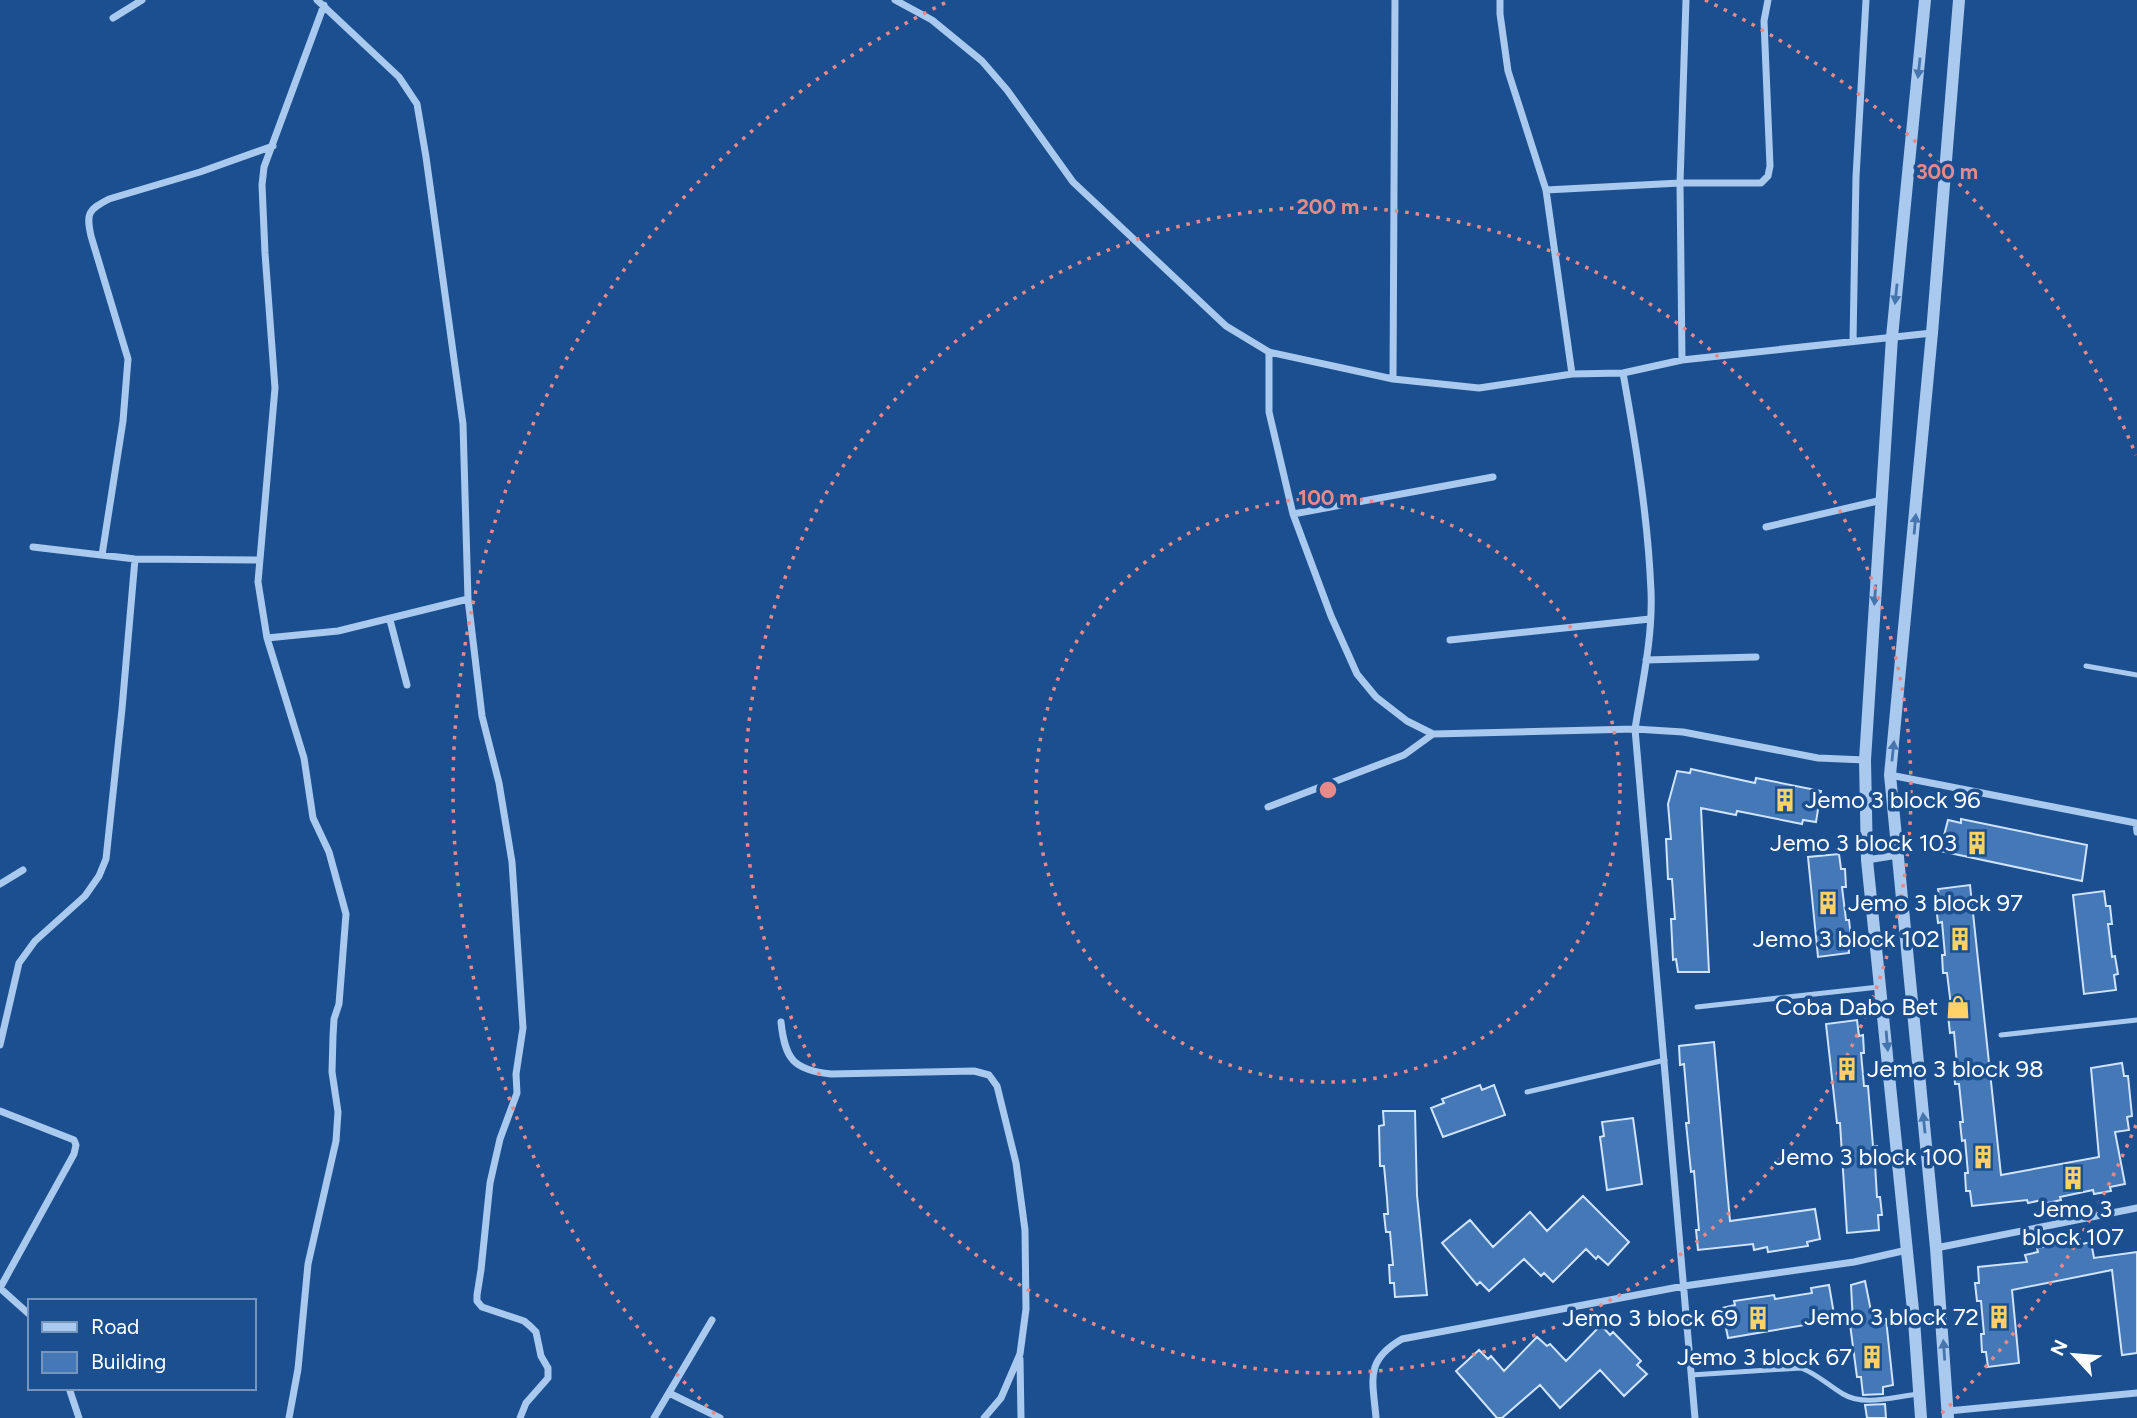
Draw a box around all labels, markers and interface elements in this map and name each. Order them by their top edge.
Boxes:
one-way arrow [1913,57,1924,79]
text: 300 m [1916,159,1978,184]
text: 200 m [1297,194,1359,219]
one-way arrow [1890,283,1901,305]
text: 100 m [1298,485,1358,510]
one-way arrow [1910,513,1921,535]
one-way arrow [1870,584,1881,606]
one-way arrow [1887,739,1898,761]
centre of rings [1316,778,1340,802]
place label: Jemo 3 block 96 [1805,785,1981,814]
building icon: Jemo 3 block 96 [1771,786,1799,814]
place label: Jemo 3 block 103 [1770,828,1957,857]
building icon: Jemo 3 block 103 [1963,829,1991,857]
place label: Jemo 3 block 97 [1848,888,2023,917]
building icon: Jemo 3 block 97 [1814,889,1842,917]
place label: Jemo 3 block 102 [1753,924,1940,953]
building icon: Jemo 3 block 102 [1946,925,1974,953]
place label: Coba Dabo Bet [1775,992,1938,1021]
shop icon: Coba Dabo Bet [1944,993,1972,1021]
one-way arrow [1882,1030,1893,1052]
place label: Jemo 3 block 98 [1867,1054,2044,1083]
building icon: Jemo 3 block 98 [1833,1055,1861,1083]
one-way arrow [1918,1112,1929,1134]
place label: Jemo 3 block 100 [1774,1142,1963,1171]
building icon: Jemo 3 block 100 [1969,1143,1997,1171]
building icon: Jemo 3 block 107 [2059,1164,2087,1192]
place label: Jemo 3 block 107 [2022,1194,2124,1251]
legend [28,1299,256,1390]
place label: Jemo 3 block 72 [1804,1302,1979,1331]
place label: Jemo 3 block 69 [1562,1303,1738,1332]
building icon: Jemo 3 block 72 [1985,1303,2013,1331]
building icon: Jemo 3 block 69 [1744,1304,1772,1332]
text: Road [91,1314,139,1339]
north arrow [2039,1320,2109,1390]
text: N [2046,1336,2073,1359]
one-way arrow [1938,1339,1949,1361]
place label: Jemo 3 block 67 [1677,1342,1852,1371]
building icon: Jemo 3 block 67 [1858,1343,1886,1371]
text: Building [91,1349,166,1374]

